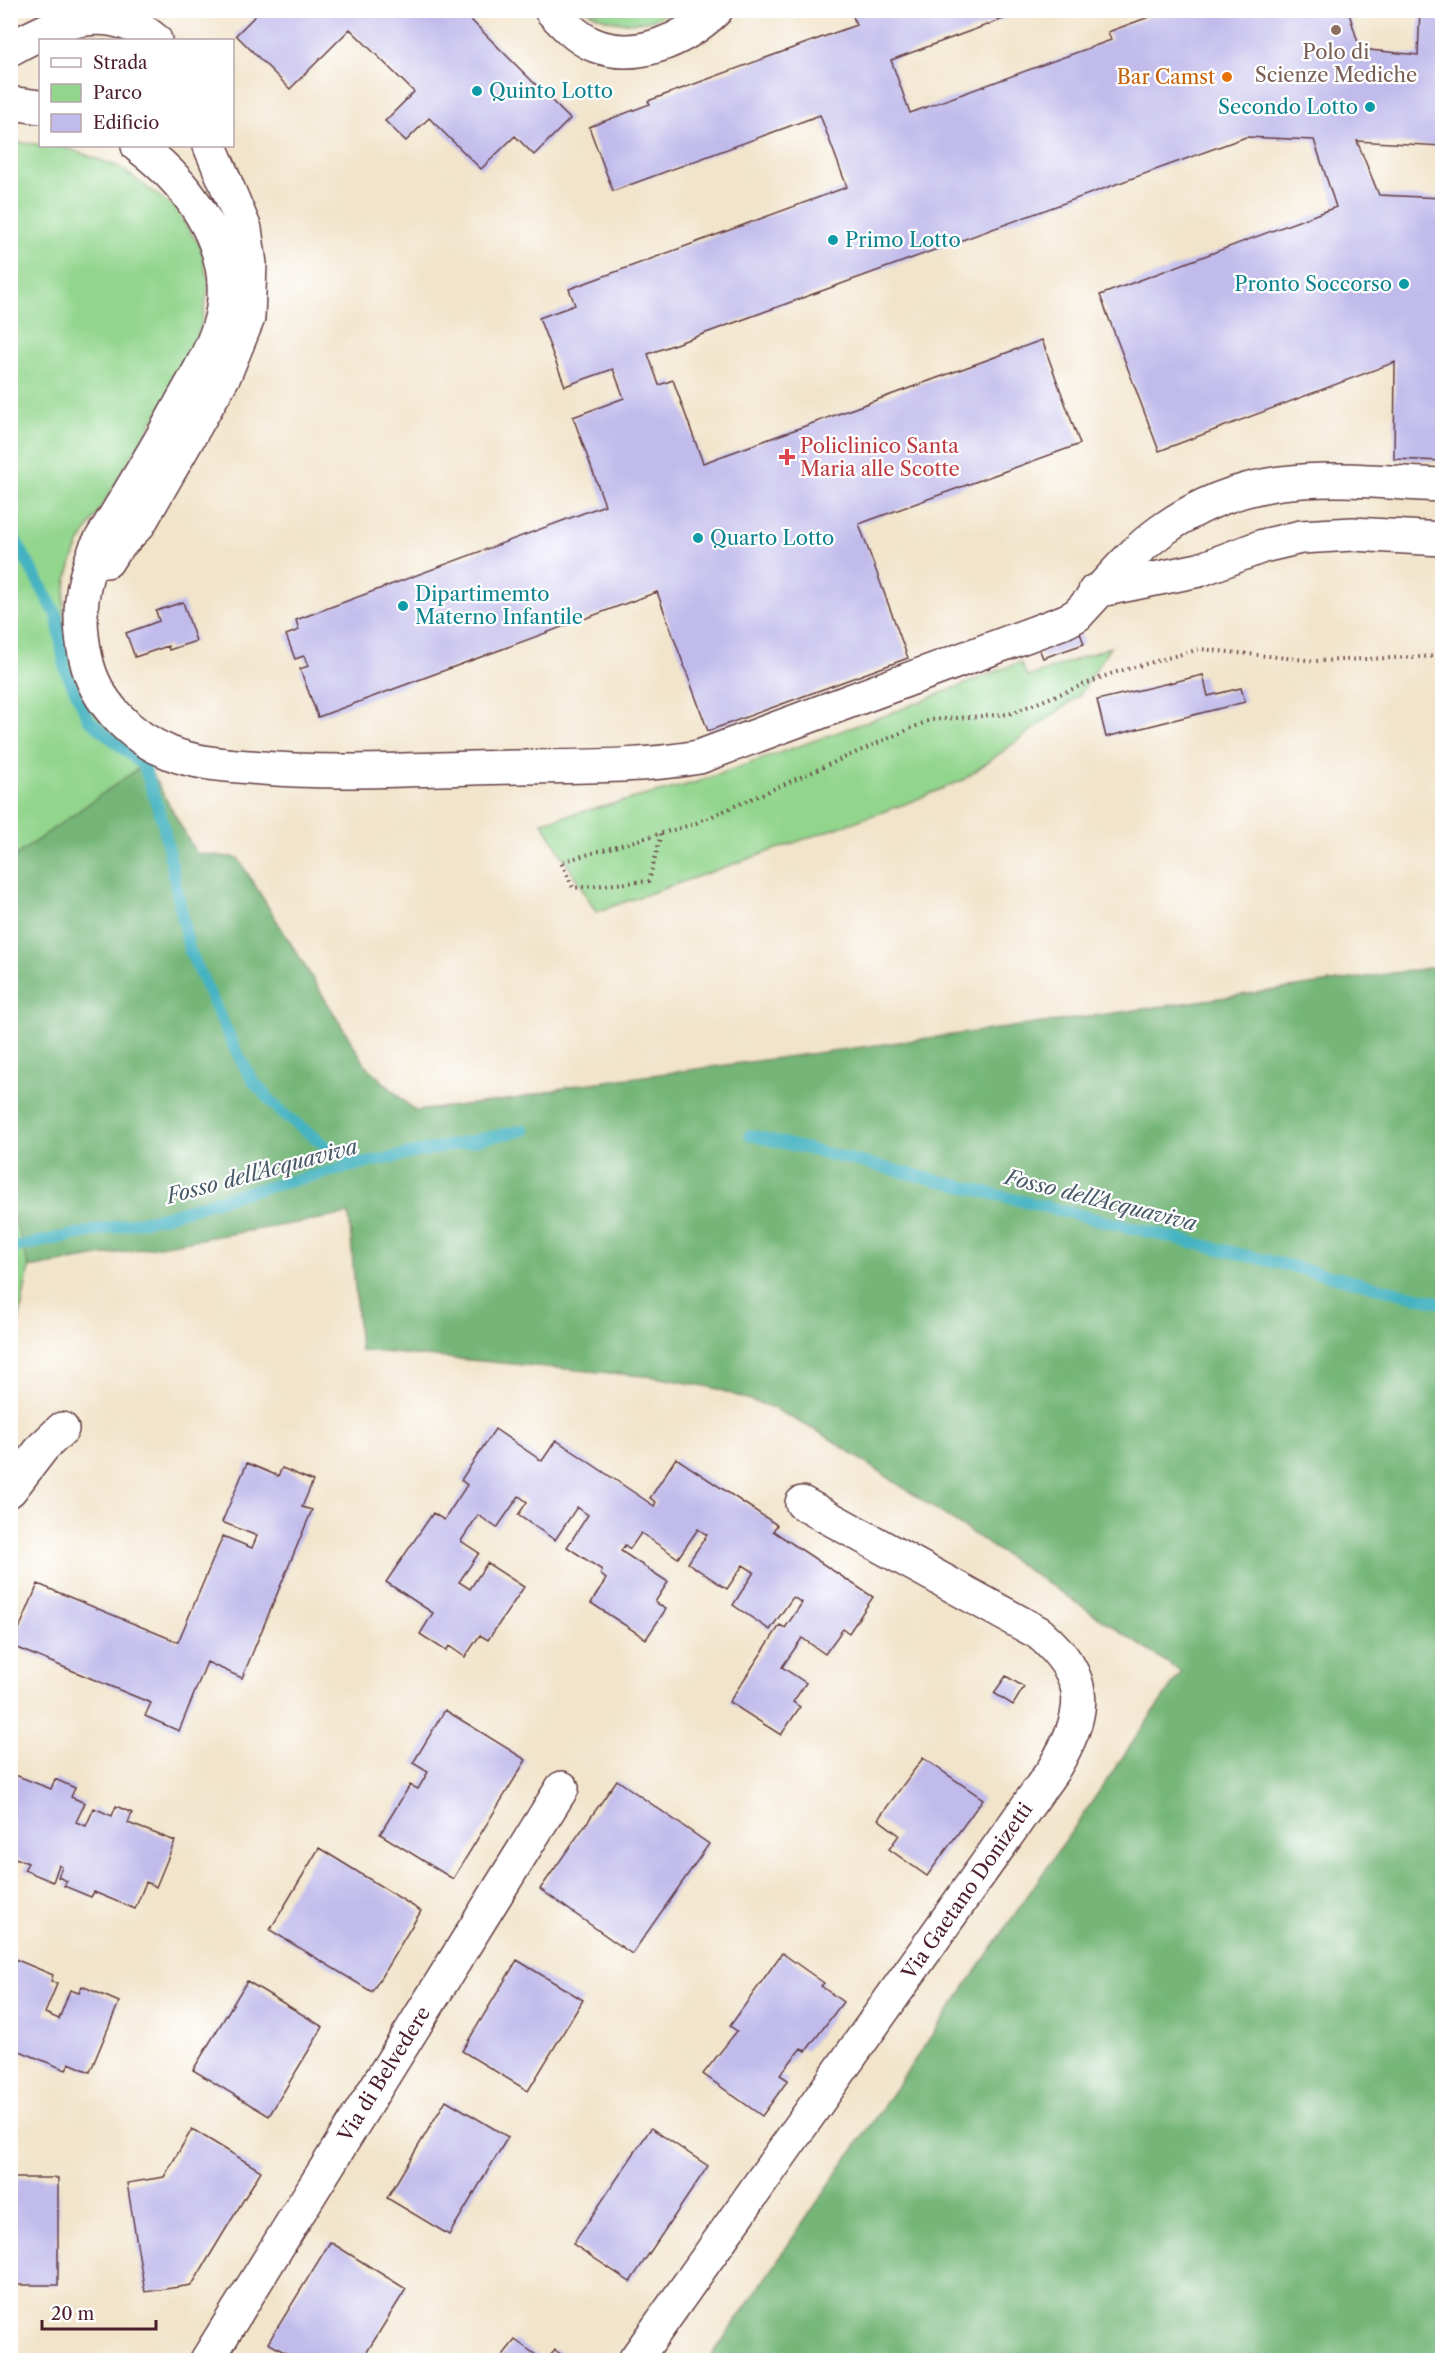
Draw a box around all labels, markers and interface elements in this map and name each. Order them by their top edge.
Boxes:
marker: Polo di Scienze Mediche [1329,23,1343,37]
legend [39,39,234,147]
place label: Polo di Scienze Mediche [1255,40,1417,87]
text: Strada [93,52,148,74]
place label: Bar Camst [1117,65,1215,89]
marker: Bar Camst [1220,70,1234,84]
place label: Quinto Lotto [489,79,613,103]
text: Parco [93,82,142,104]
marker: Quinto Lotto [470,84,484,98]
place label: Secondo Lotto [1218,95,1358,119]
marker: Secondo Lotto [1363,100,1377,114]
text: Edificio [93,112,159,134]
place label: Primo Lotto [845,228,961,252]
marker: Primo Lotto [826,233,840,247]
place label: Pronto Soccorso [1234,272,1392,296]
marker: Pronto Soccorso [1397,277,1411,291]
place label: Policlinico Santa Maria alle Scotte [800,434,960,481]
marker: Policlinico Santa Maria alle Scotte [778,448,796,466]
place label: Quarto Lotto [710,526,834,550]
marker: Quarto Lotto [691,531,705,545]
place label: Dipartimemto Materno Infantile [415,582,583,629]
marker: Dipartimemto Materno Infantile [396,599,410,613]
water label: Fosso dell'Acquaviva [162,1133,361,1209]
water label: Fosso dell'Acquaviva [1001,1164,1200,1236]
street label: Via Gaetano Donizetti [896,1798,1037,1985]
street label: Via di Belvedere [332,2002,435,2147]
scale bar [42,2293,156,2331]
text: 20 m [51,2303,95,2325]

